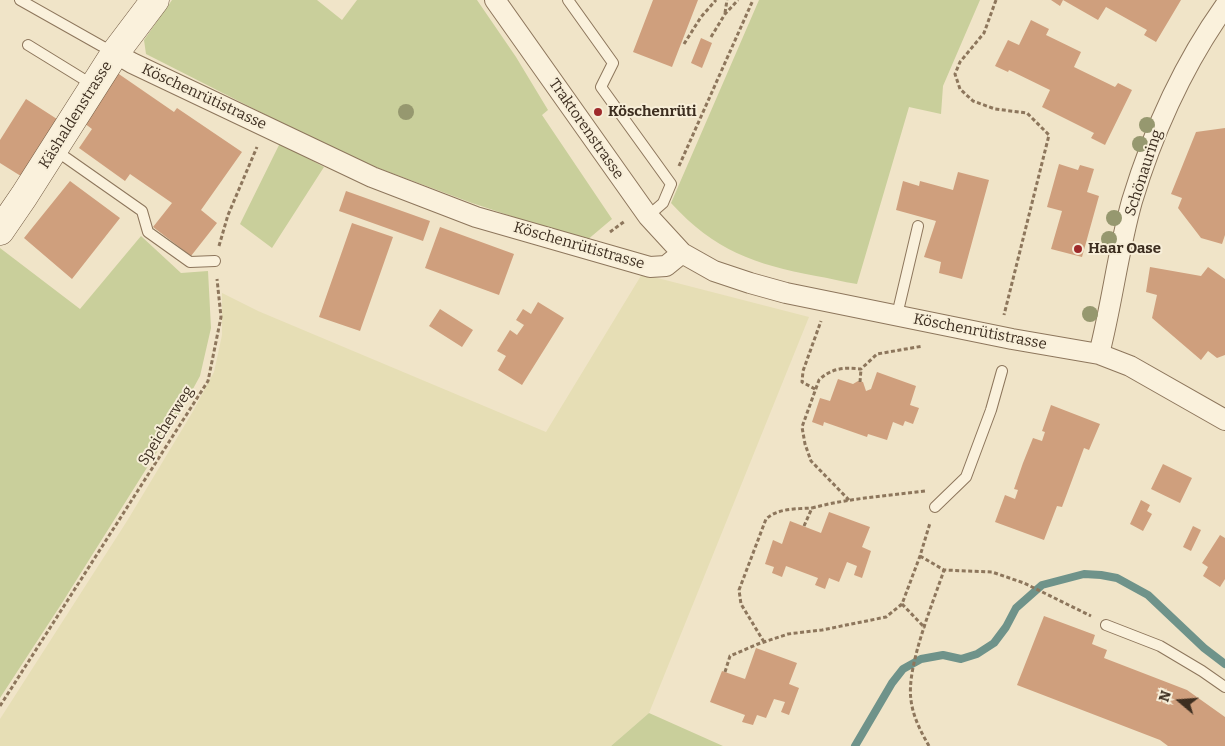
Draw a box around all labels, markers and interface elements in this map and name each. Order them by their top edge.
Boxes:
street label: Käshaldenstrasse [36,58,116,172]
street label: Köschenrütistrasse [139,60,269,134]
street label: Traktorenstrasse [545,75,627,183]
place label: Köschenrüti [608,103,697,121]
marker: Köschenrüti [592,106,604,118]
street label: Schönauring [1122,127,1166,219]
street label: Köschenrütistrasse [511,219,647,273]
place label: Haar Oase [1088,240,1161,258]
marker: Haar Oase [1072,243,1084,255]
street label: Köschenrütistrasse [912,310,1048,354]
street label: Speicherweg [134,383,198,469]
north arrow [1155,676,1205,726]
text: N [1156,688,1175,704]

